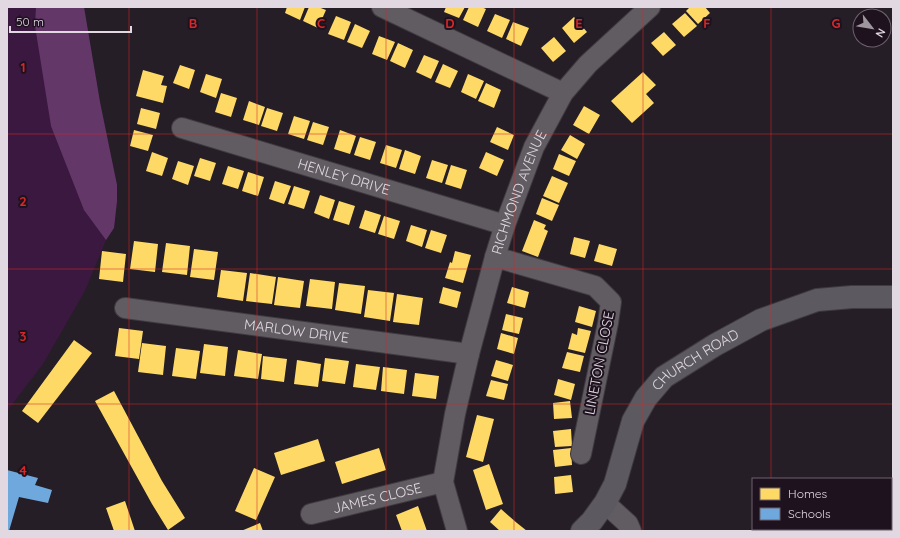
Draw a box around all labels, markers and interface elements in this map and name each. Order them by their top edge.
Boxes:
scale bar [10,8,131,34]
north arrow [852,8,892,48]
text: 50 m [16,14,44,29]
text: B [189,15,197,31]
text: C [317,15,325,31]
text: D [445,15,455,31]
text: E [575,15,583,31]
text: F [703,15,711,31]
text: G [831,15,841,31]
text: N [872,26,889,40]
text: 1 [20,59,26,75]
street label: RICHMOND AVENUE [487,127,551,257]
street label: HENLEY DRIVE [296,154,392,199]
text: 2 [19,193,27,209]
street label: LINETON CLOSE [580,310,618,416]
street label: MARLOW DRIVE [243,315,350,347]
street label: CHURCH ROAD [648,325,742,394]
text: 3 [20,328,27,344]
text: 4 [19,462,27,478]
street label: JAMES CLOSE [331,478,424,517]
legend [752,478,892,530]
text: Homes [788,486,828,501]
text: Schools [788,506,831,521]

